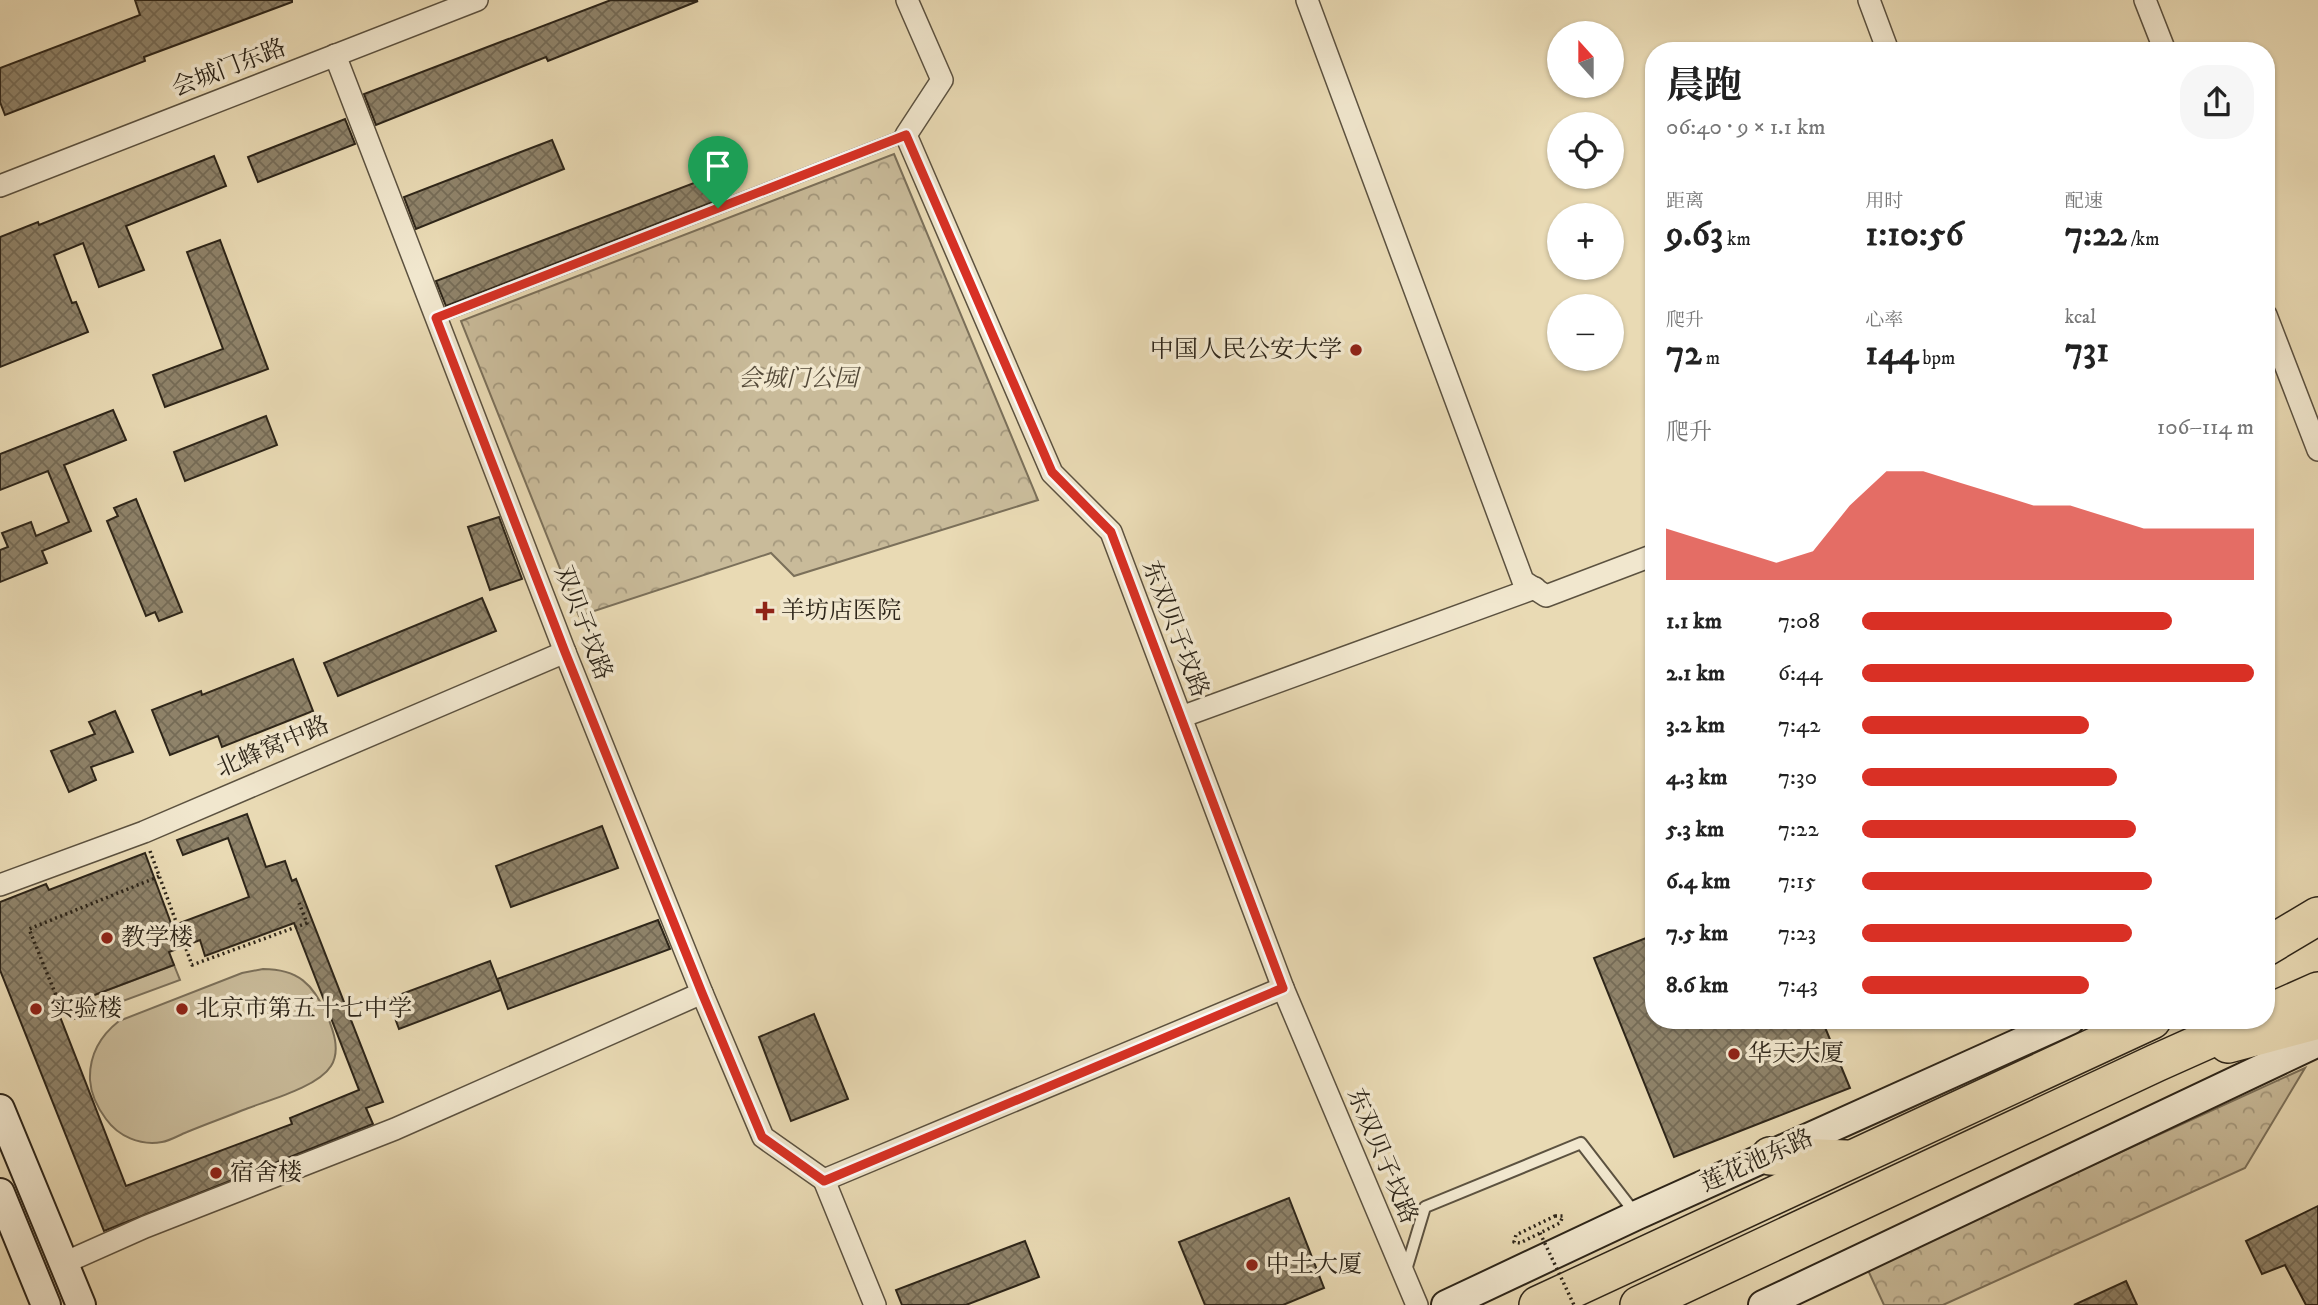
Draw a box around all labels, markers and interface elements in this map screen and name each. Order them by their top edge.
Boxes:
north arrow [1547,21,1624,98]
map controls [1547,21,1624,371]
street label: 会城门东路 [168,32,290,104]
text: 晨跑 [1666,63,1742,111]
button: share [2180,65,2254,139]
button: locate [1547,112,1624,189]
text: 06:40 · 9 × 1.1 km [1666,113,1826,142]
pin [688,136,748,208]
icon: arrive [699,147,737,185]
text: 距离 [1666,190,1704,213]
text: 用时 [1865,190,1903,213]
text: 配速 [2065,190,2103,213]
button: + [1547,203,1624,280]
text: 9.63 [1666,213,1723,257]
text: 1:10:56 [1865,213,1964,257]
text: 7:22 [2065,213,2127,257]
text: km [1723,228,1751,251]
text: /km [2127,228,2160,251]
button: − [1547,294,1624,371]
text: kcal [2065,306,2096,329]
text: 爬升 [1666,309,1704,332]
text: 心率 [1865,309,1903,332]
text: 731 [2065,329,2109,373]
text: 72 [1666,332,1702,376]
text: 144 [1865,332,1918,376]
place label: 中国人民公安大学 [1150,335,1342,365]
marker: 中国人民公安大学 [1348,342,1364,358]
text: m [1702,347,1720,370]
text: bpm [1918,347,1955,370]
park label: 会城门公园 [738,364,862,394]
text: 106–114 m [2157,413,2254,442]
text: 爬升 [1666,418,1712,447]
street label: 东双贝子坟路 [1135,556,1215,702]
street label: 双贝子坟路 [547,562,619,684]
place label: 羊坊店医院 [781,596,901,626]
marker: 羊坊店医院 [755,601,775,621]
text: 1.1 km [1666,607,1722,636]
text: 7:08 [1778,607,1820,636]
text: 2.1 km [1666,659,1725,688]
text: 6:44 [1778,659,1822,688]
street label: 北蜂窝中路 [212,710,334,784]
text: 3.2 km [1666,711,1725,740]
text: 7:42 [1778,711,1821,740]
text: 4.3 km [1666,763,1727,792]
text: 7:30 [1778,763,1817,792]
text: 5.3 km [1666,815,1724,844]
text: 7:22 [1778,815,1819,844]
text: 6.4 km [1666,867,1731,896]
text: 7:15 [1778,867,1816,896]
text: 7.5 km [1666,919,1728,948]
text: 7:23 [1778,919,1816,948]
place label: 教学楼 [121,923,193,953]
marker: 教学楼 [99,930,115,946]
text: 8.6 km [1666,971,1729,1000]
text: 7:43 [1778,971,1818,1000]
place label: 实验楼 [50,994,122,1024]
place label: 北京市第五十七中学 [196,994,412,1024]
marker: 实验楼 [28,1001,44,1017]
marker: 北京市第五十七中学 [174,1001,190,1017]
place label: 华天大厦 [1748,1039,1844,1069]
marker: 华天大厦 [1726,1046,1742,1062]
street label: 东双贝子坟路 [1340,1084,1424,1228]
street label: 莲花池东路 [1696,1123,1818,1199]
place label: 宿舍楼 [230,1158,302,1188]
marker: 宿舍楼 [208,1165,224,1181]
place label: 中土大厦 [1266,1250,1362,1280]
marker: 中土大厦 [1244,1257,1260,1273]

